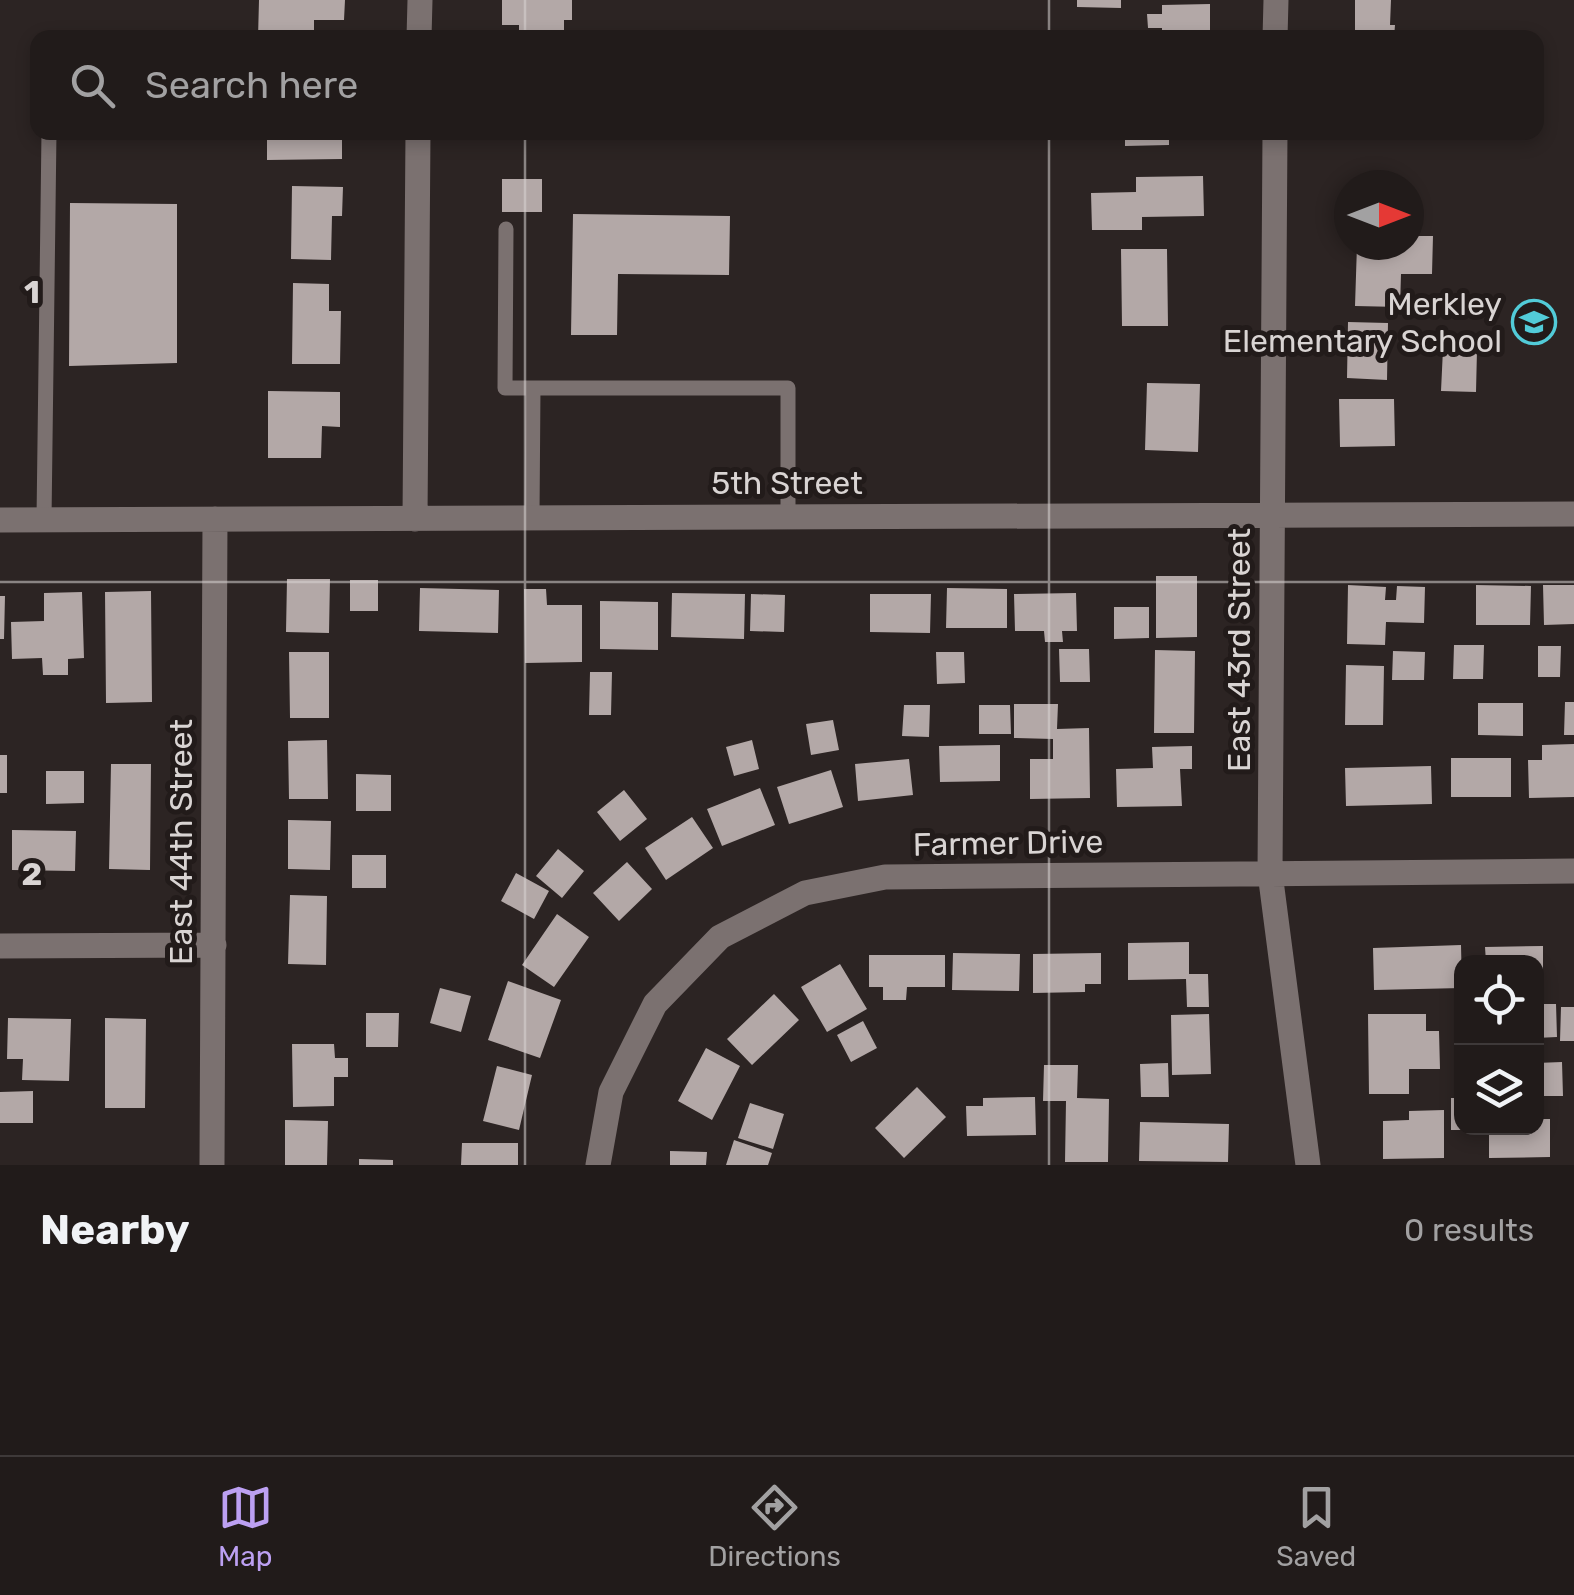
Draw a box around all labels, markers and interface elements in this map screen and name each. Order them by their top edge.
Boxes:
search box [30,30,1544,140]
icon: search [65,58,120,113]
text: Search here [145,62,358,108]
north arrow [1334,170,1424,260]
text: 1 [24,273,40,311]
place label: Merkley Elementary School [1223,285,1502,360]
school or university icon: Merkley Elementary School [1511,299,1557,345]
street label: 5th Street [711,464,863,502]
street label: East 43rd Street [1220,528,1258,772]
street label: East 44th Street [162,719,200,965]
street label: Farmer Drive [913,822,1103,864]
text: 2 [22,855,42,893]
map controls [1454,955,1544,1135]
button: locate [1454,955,1544,1045]
button: layers [1454,1045,1544,1135]
text: Nearby [40,1205,190,1255]
text: 0 results [1404,1211,1534,1249]
tab: Map [218,1480,273,1573]
tab: Directions [708,1480,841,1573]
tab: Saved [1276,1480,1356,1573]

